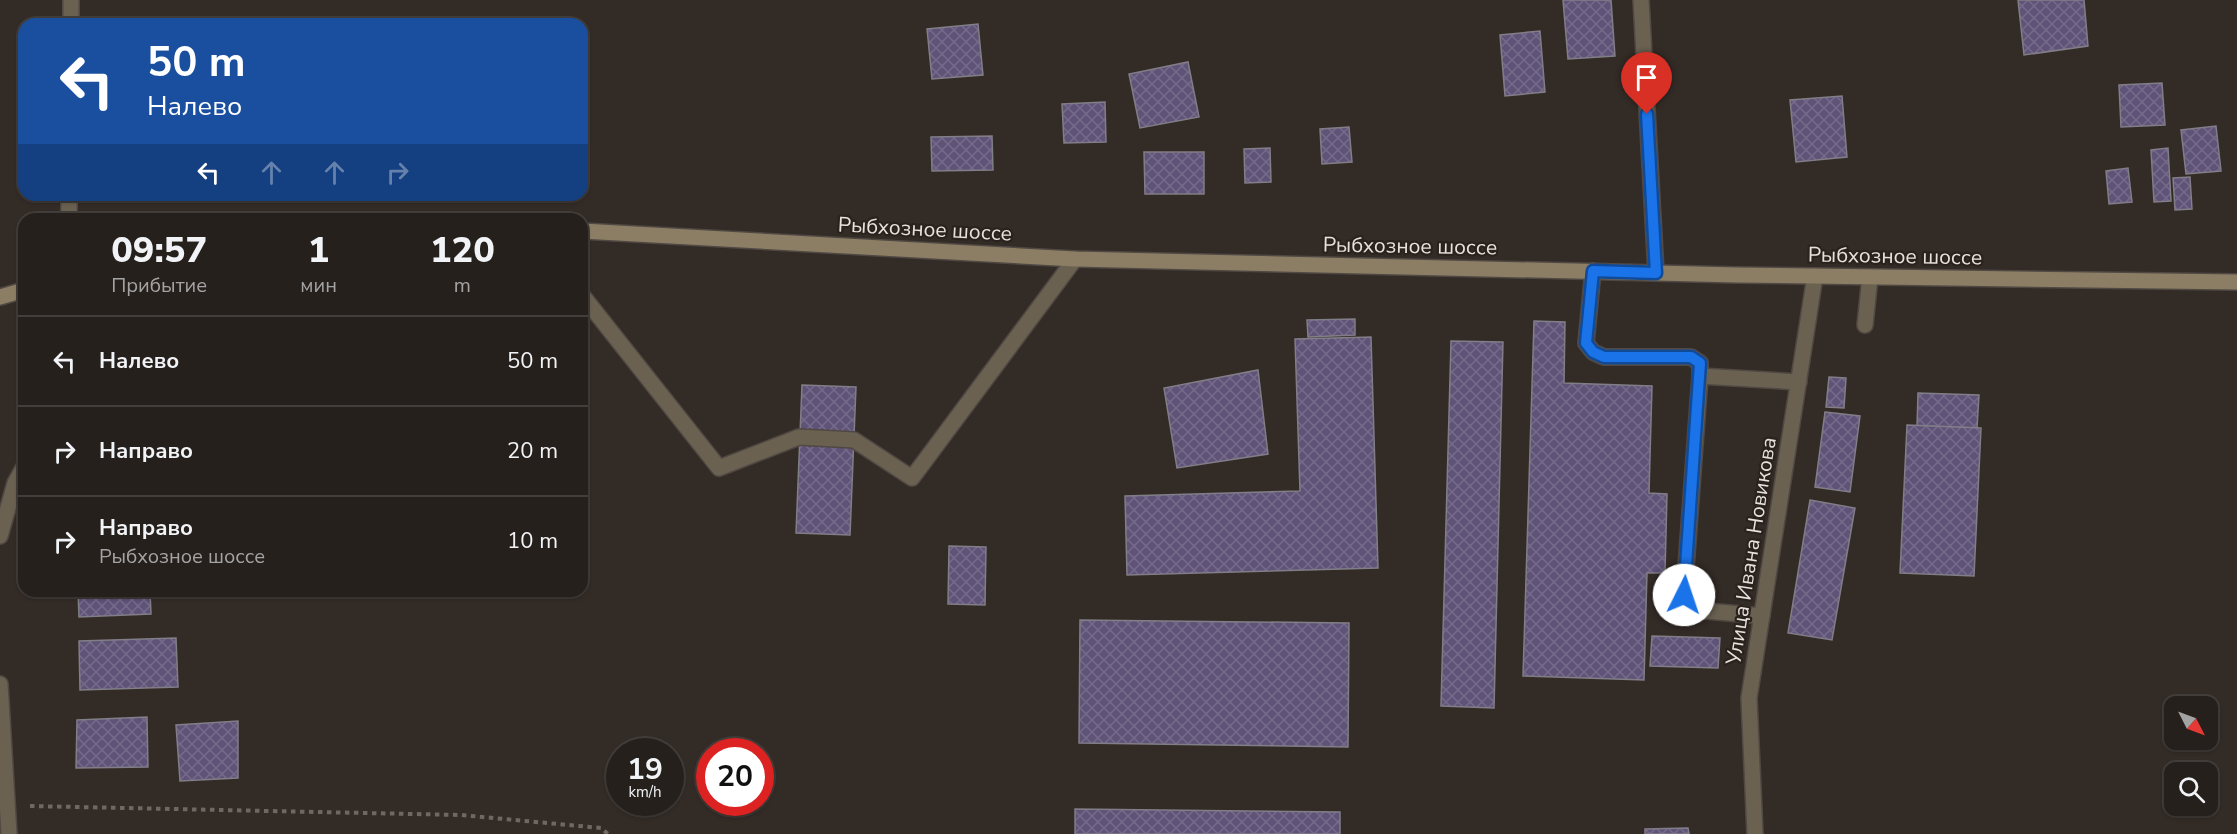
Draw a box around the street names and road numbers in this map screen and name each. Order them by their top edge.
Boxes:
street label: Рыбхозное шоссе [837,210,1013,248]
street label: Рыбхозное шоссе [1323,230,1497,262]
street label: Рыбхозное шоссе [1808,240,1982,272]
street label: Улица Ивана Новикова [1719,435,1783,668]

